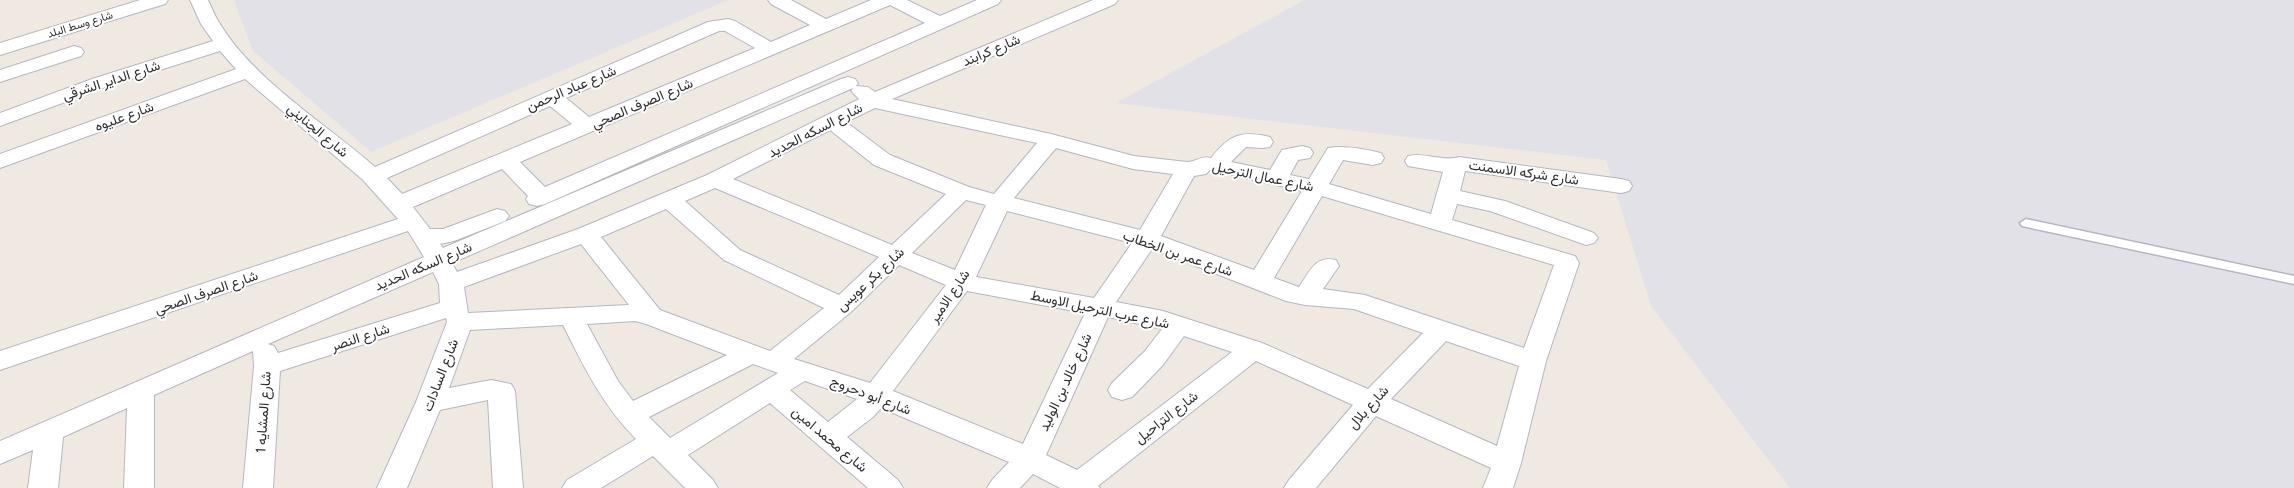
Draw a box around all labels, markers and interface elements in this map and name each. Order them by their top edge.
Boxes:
street label: شارع وسط البلد [45,7,115,42]
street label: شارع كرابند [959,30,1024,72]
street label: شارع الداير الشرقي [60,56,163,107]
street label: شارع عباد الرحمن [523,61,620,117]
street label: شارع الصرف الصحي [589,74,697,135]
street label: شارع عليوه [92,97,157,137]
street label: شارع السكه الحديد [765,98,866,163]
street label: شارع الجنايني [282,99,352,163]
street label: شارع شركه الاسمنت [1467,155,1580,191]
street label: شارع عمال الترحيل [1210,156,1315,198]
street label: شارع عمر بن الخطاب [1120,226,1235,282]
street label: شارع السكه الحديد [372,237,475,296]
street label: شارع بكر عويس [832,243,909,316]
street label: شارع الصرف الصحي [152,266,261,321]
street label: شارع الامير [924,266,975,328]
street label: شارع عرب الترحيل الاوسط [1028,285,1171,334]
street label: شارع النصر [327,319,392,357]
street label: شارع خالد بن الوليد [1034,330,1097,435]
street label: شارع السادات [418,336,464,415]
street label: شارع المشايه 1 [251,371,277,453]
street label: شارع أبو دحروج [827,371,914,420]
street label: شارع بلال [1344,381,1394,434]
street label: شارع التراحيل [1131,387,1203,449]
street label: شارع محمد امين [787,402,872,477]

